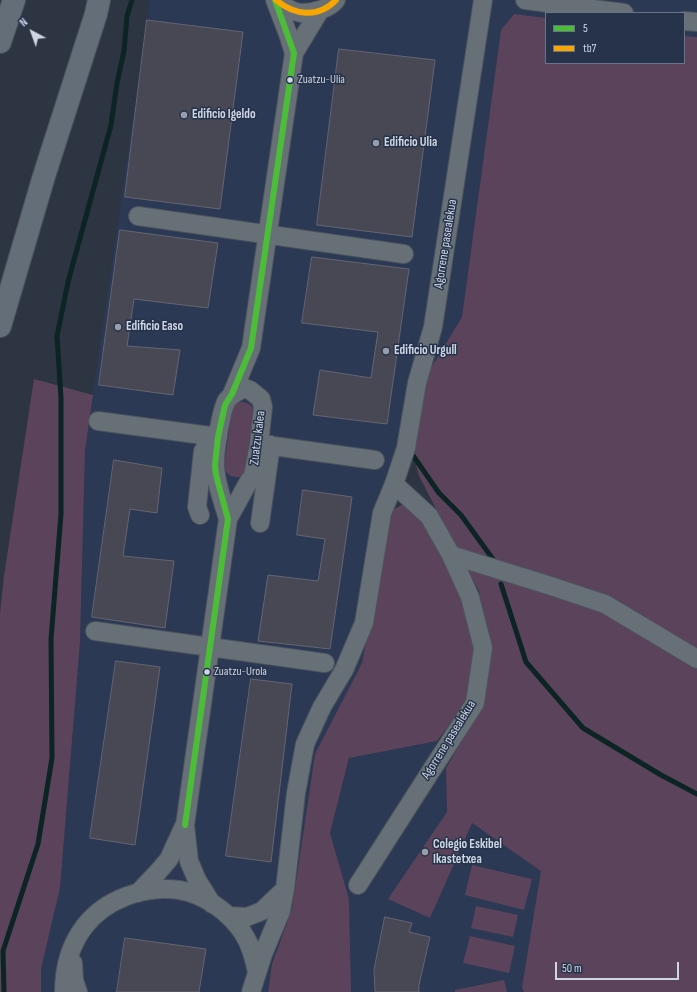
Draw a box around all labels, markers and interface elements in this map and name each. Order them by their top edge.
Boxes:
north arrow [12,12,52,52]
legend [545,12,685,64]
text: N [17,16,30,29]
text: 5 [583,21,588,36]
text: tb7 [583,41,596,56]
place label: Zuatzu-Ulía [298,73,345,87]
marker: Zuatzu-Ulía [285,75,295,85]
place label: Edificio Igeldo [192,107,256,123]
marker: Edificio Igeldo [179,110,189,120]
place label: Edificio Ulia [384,135,437,151]
marker: Edificio Ulia [371,138,381,148]
street label: Agorrene pasealekua [431,198,461,290]
place label: Edificio Easo [126,319,183,335]
marker: Edificio Easo [113,322,123,332]
place label: Edificio Urgull [394,343,457,359]
marker: Edificio Urgull [381,346,391,356]
street label: Zuatzu kalea [247,410,269,466]
place label: Zuatzu-Urola [214,665,267,679]
marker: Zuatzu-Urola [202,667,212,677]
street label: Agorrene pasealekua [419,698,479,782]
place label: Colegio Eskibel Ikastetxea [433,837,502,868]
marker: Colegio Eskibel Ikastetxea [420,847,430,857]
scale bar [557,954,681,980]
text: 50 m [562,961,582,976]

